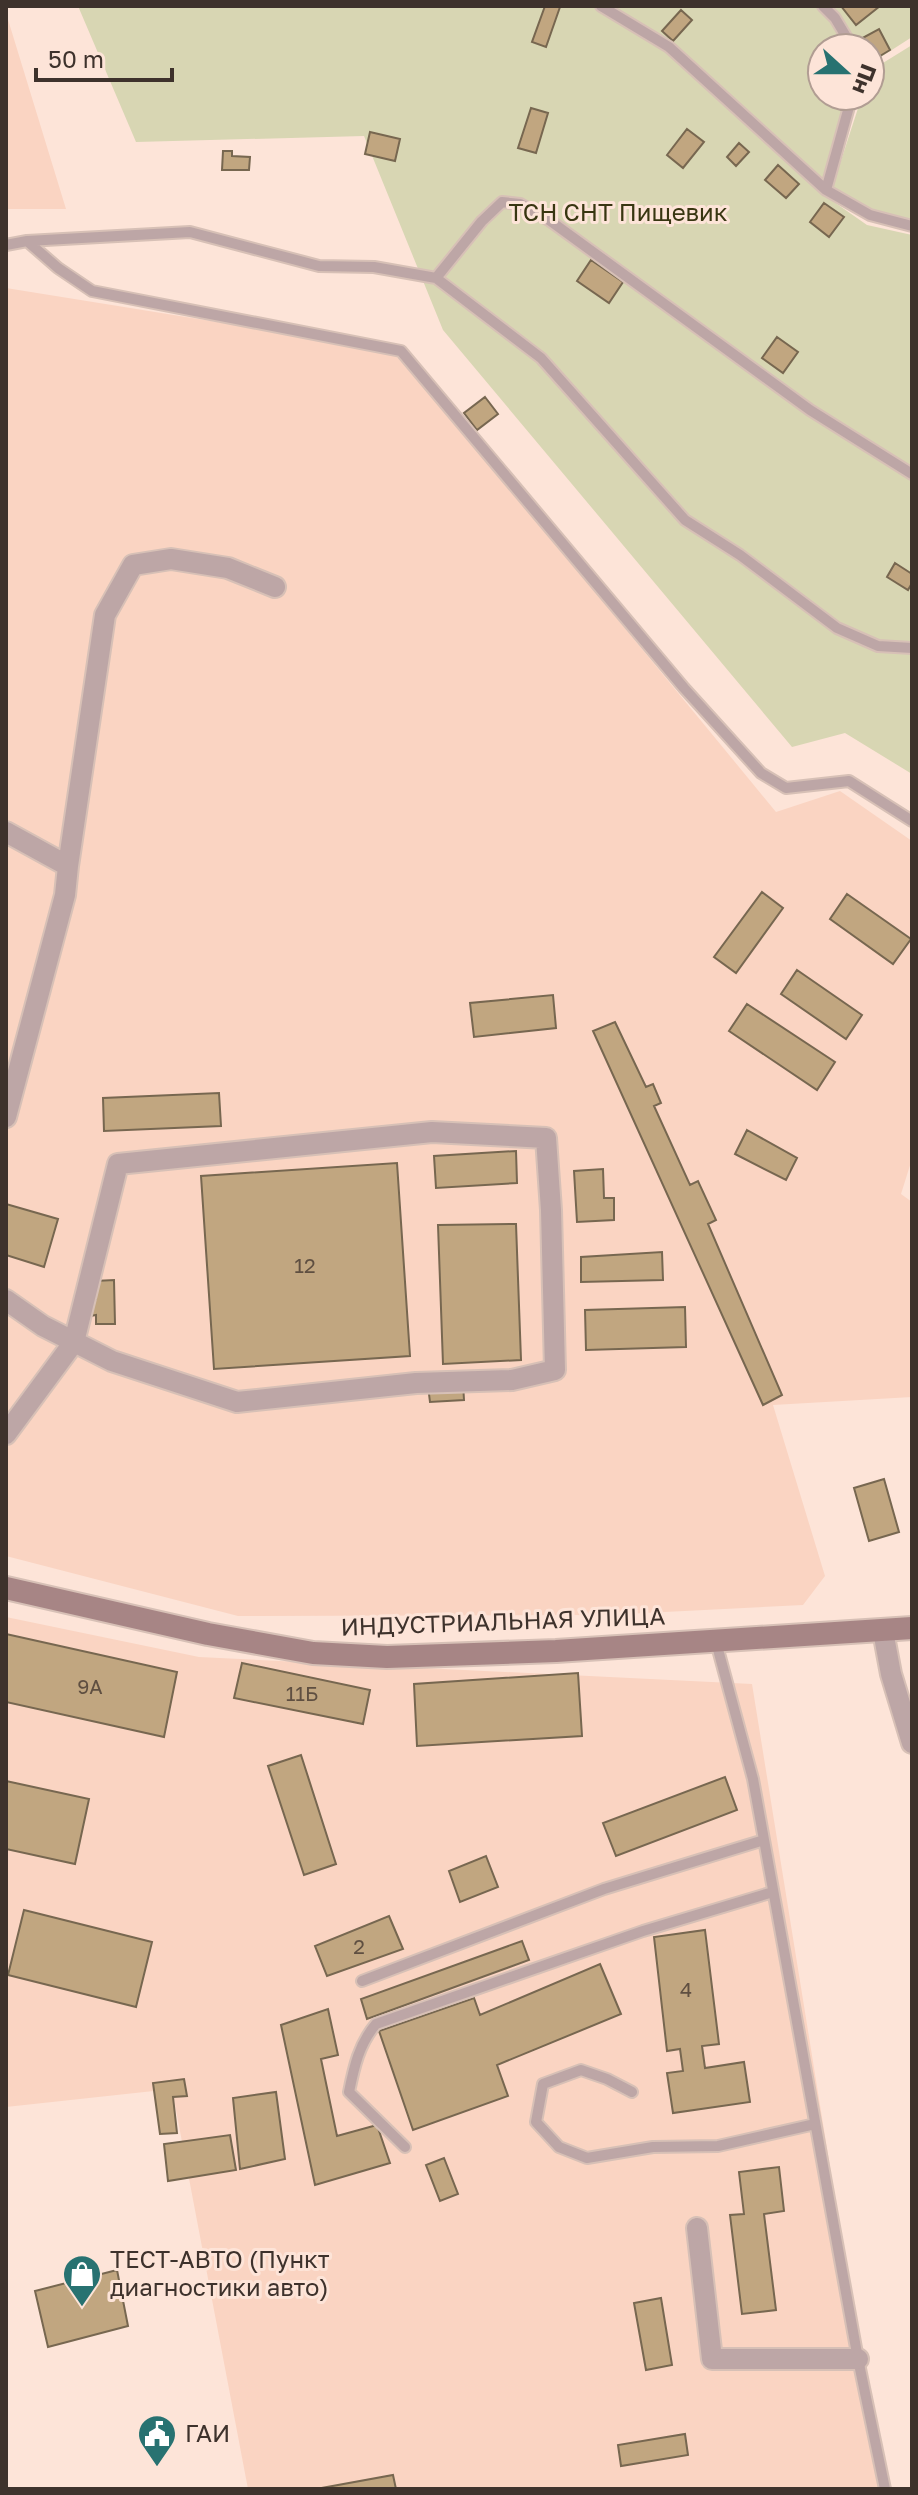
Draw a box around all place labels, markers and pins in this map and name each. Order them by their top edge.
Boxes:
place label: ТЕСТ-АВТО (Пункт диагностики авто) [110,2244,330,2301]
shop icon: ТЕСТ-АВТО (Пункт диагностики авто) [61,2253,103,2308]
public building icon: ГАИ [136,2413,178,2468]
place label: ГАИ [185,2418,230,2447]

